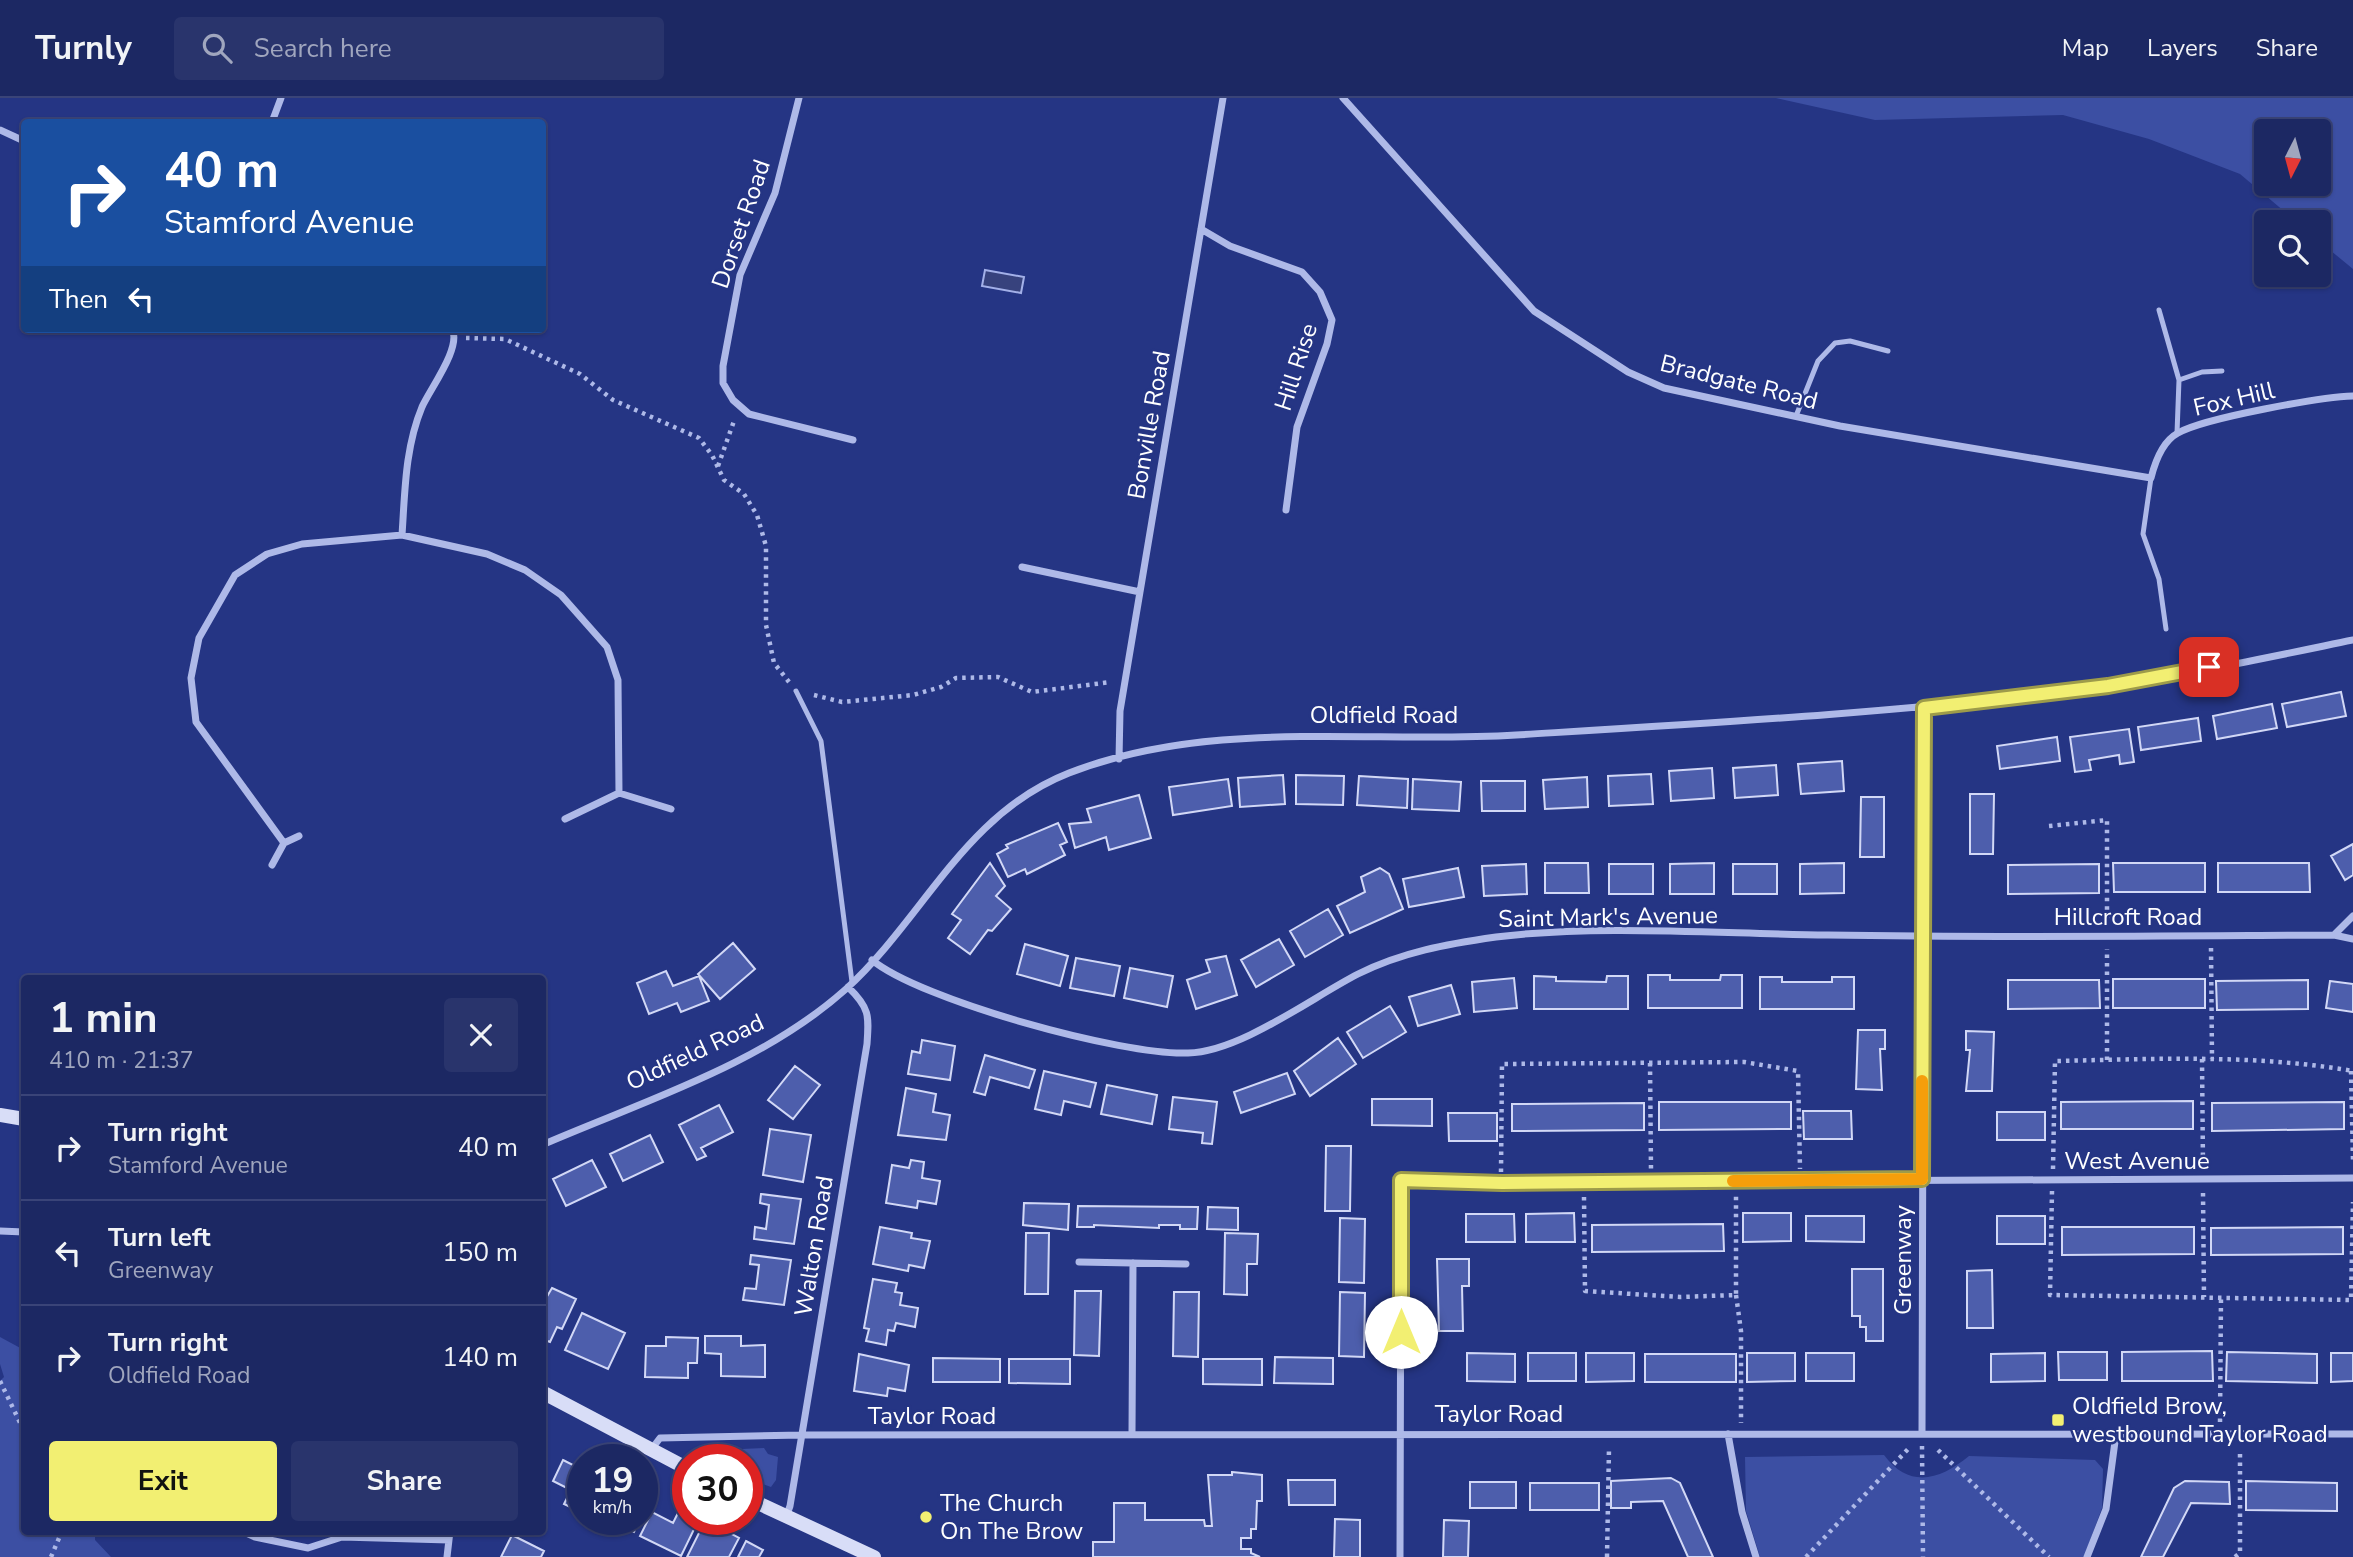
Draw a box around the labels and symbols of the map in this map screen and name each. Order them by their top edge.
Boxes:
north arrow [2254,119,2331,196]
street label: Dorset Road [704,155,778,293]
street label: Hill Rise [1267,319,1325,415]
street label: Bradgate Road [1657,347,1821,417]
street label: Bonville Road [1120,348,1178,502]
street label: Fox Hill [2190,374,2278,424]
pin [2179,637,2239,697]
street label: Oldfield Road [1310,699,1458,731]
street label: Saint Mark's Avenue [1498,899,1718,935]
street label: Hillcroft Road [2054,901,2202,933]
street label: Oldfield Road [621,1006,769,1098]
street label: West Avenue [2064,1145,2210,1177]
street label: Walton Road [787,1173,841,1319]
street label: Greenway [1887,1204,1919,1315]
position arrow [1364,1295,1438,1369]
place label: Oldfield Brow, westbound Taylor Road [2072,1390,2328,1450]
street label: Taylor Road [1435,1398,1563,1430]
street label: Taylor Road [868,1400,996,1432]
marker: Oldfield Brow, westbound Taylor Road [2050,1412,2066,1428]
speed limit sign: 30 [672,1444,763,1535]
place label: The Church On The Brow [940,1487,1083,1547]
marker: The Church On The Brow [918,1509,934,1525]

